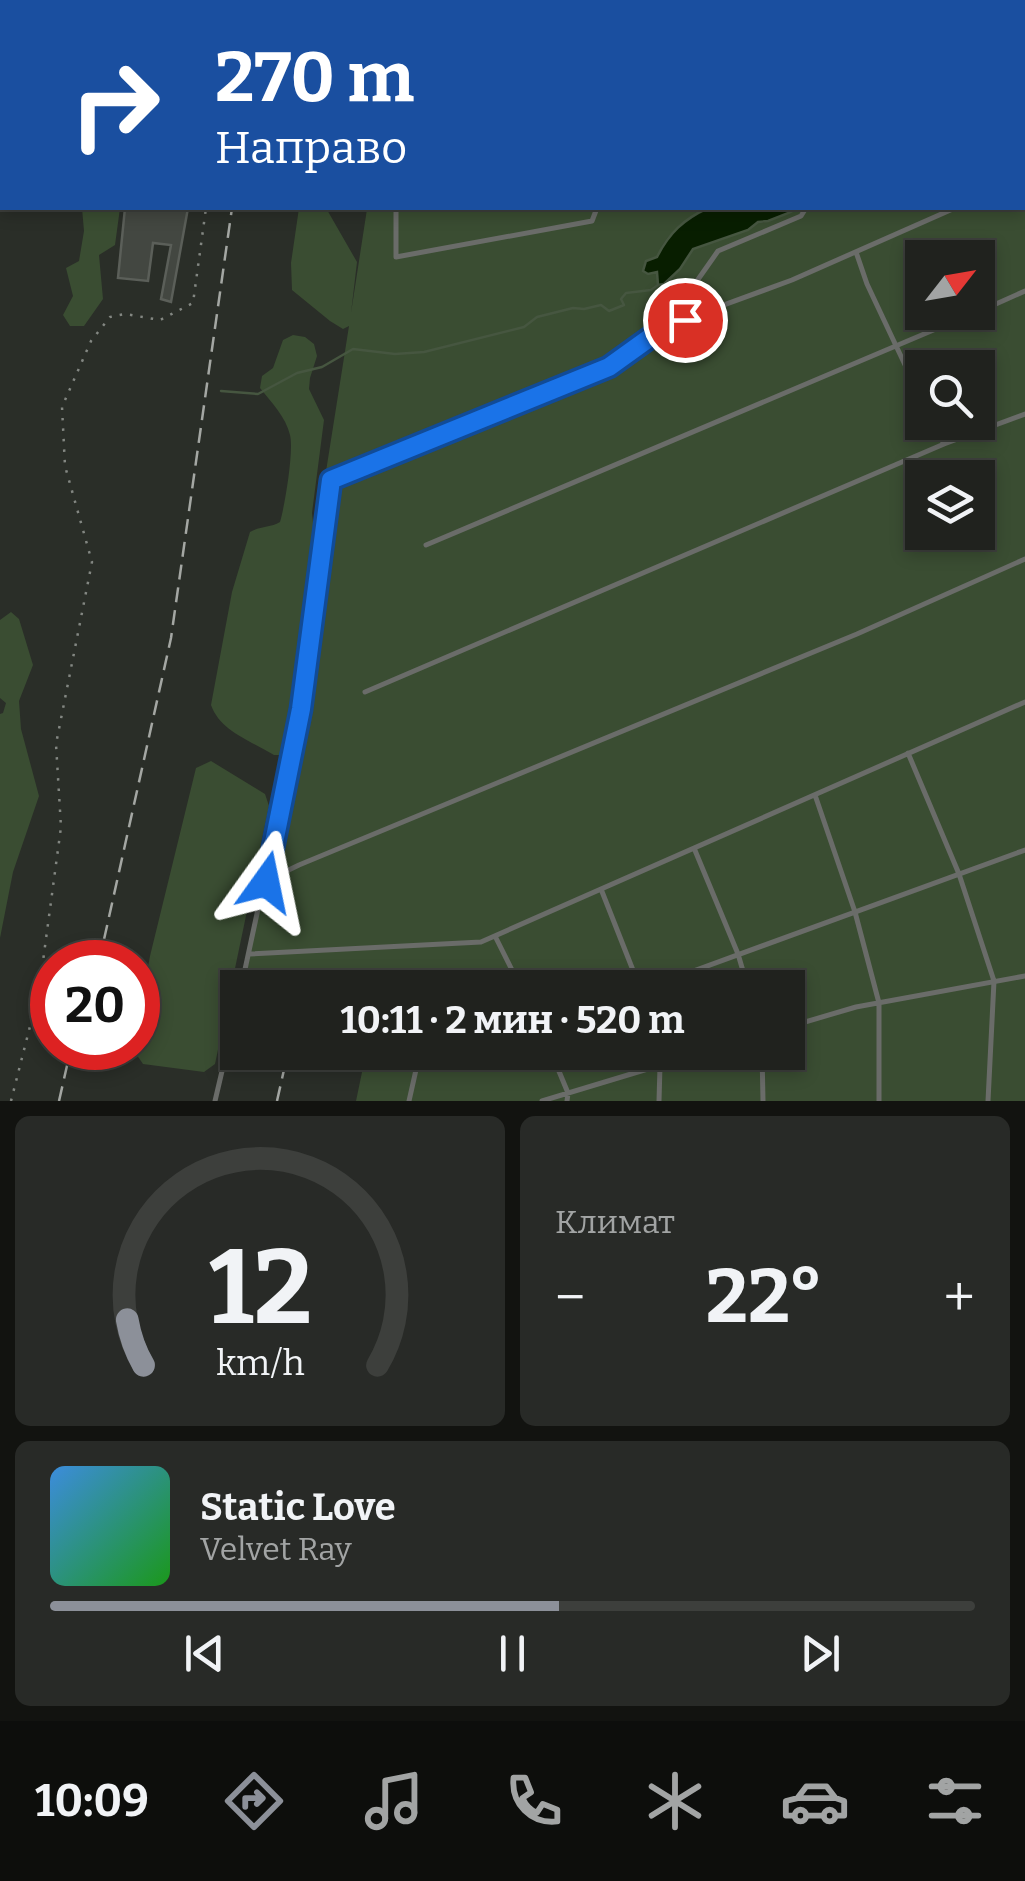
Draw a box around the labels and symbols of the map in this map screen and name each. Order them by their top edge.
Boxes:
north arrow [905,240,995,330]
pin [643,278,728,363]
position arrow [214,830,318,934]
speed limit sign: 20 [30,940,160,1070]

